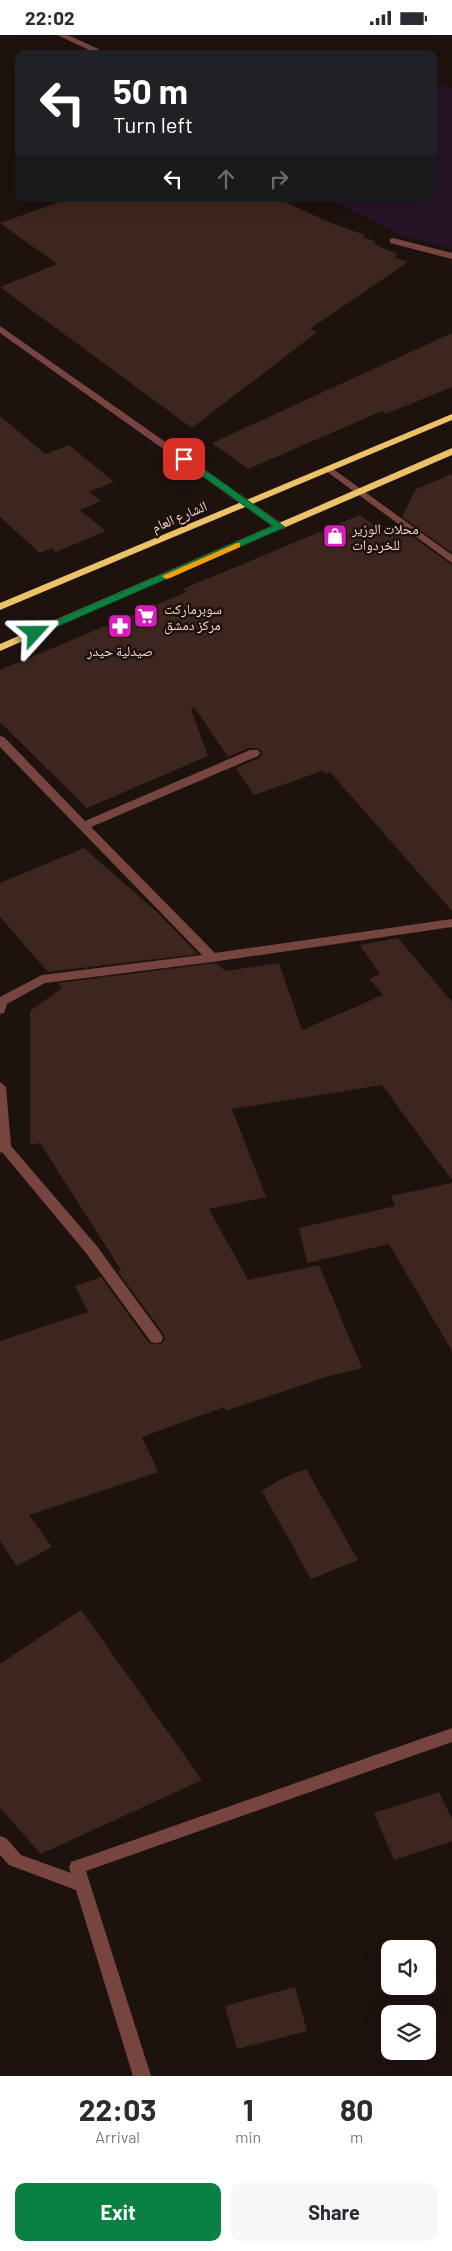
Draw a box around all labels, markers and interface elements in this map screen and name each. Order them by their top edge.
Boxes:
text: 22:02 [25,6,75,29]
text: 50 m [113,69,188,111]
icon: left [30,70,95,135]
text: Turn left [113,111,193,137]
icon: left [159,165,187,193]
icon: ahead [212,165,240,193]
icon: right [265,165,293,193]
pin [163,438,205,480]
icon: arrive [170,445,198,473]
street label: الشارع العام [149,497,210,537]
place label: محلات الوزير للخردوات [351,520,419,554]
shop icon: محلات الوزير للخردوات [322,523,348,549]
place label: سوبرماركت مركز دمشق [164,600,222,635]
supermarket icon: سوبرماركت مركز دمشق [133,603,159,629]
position arrow [8,606,60,658]
pharmacy icon: صيدلية حيدر [107,613,133,639]
place label: صيدلية حيدر [86,642,153,660]
map controls [381,1940,436,2060]
button: sound [381,1940,436,1995]
button: layers [381,2005,436,2060]
text: 22:03 [79,2091,157,2127]
text: 1 [243,2091,254,2127]
text: 80 [340,2091,373,2127]
text: Arrival [95,2127,140,2146]
text: min [235,2127,261,2146]
text: m [350,2127,363,2146]
button: Exit [15,2183,221,2241]
button: Share [231,2183,437,2241]

